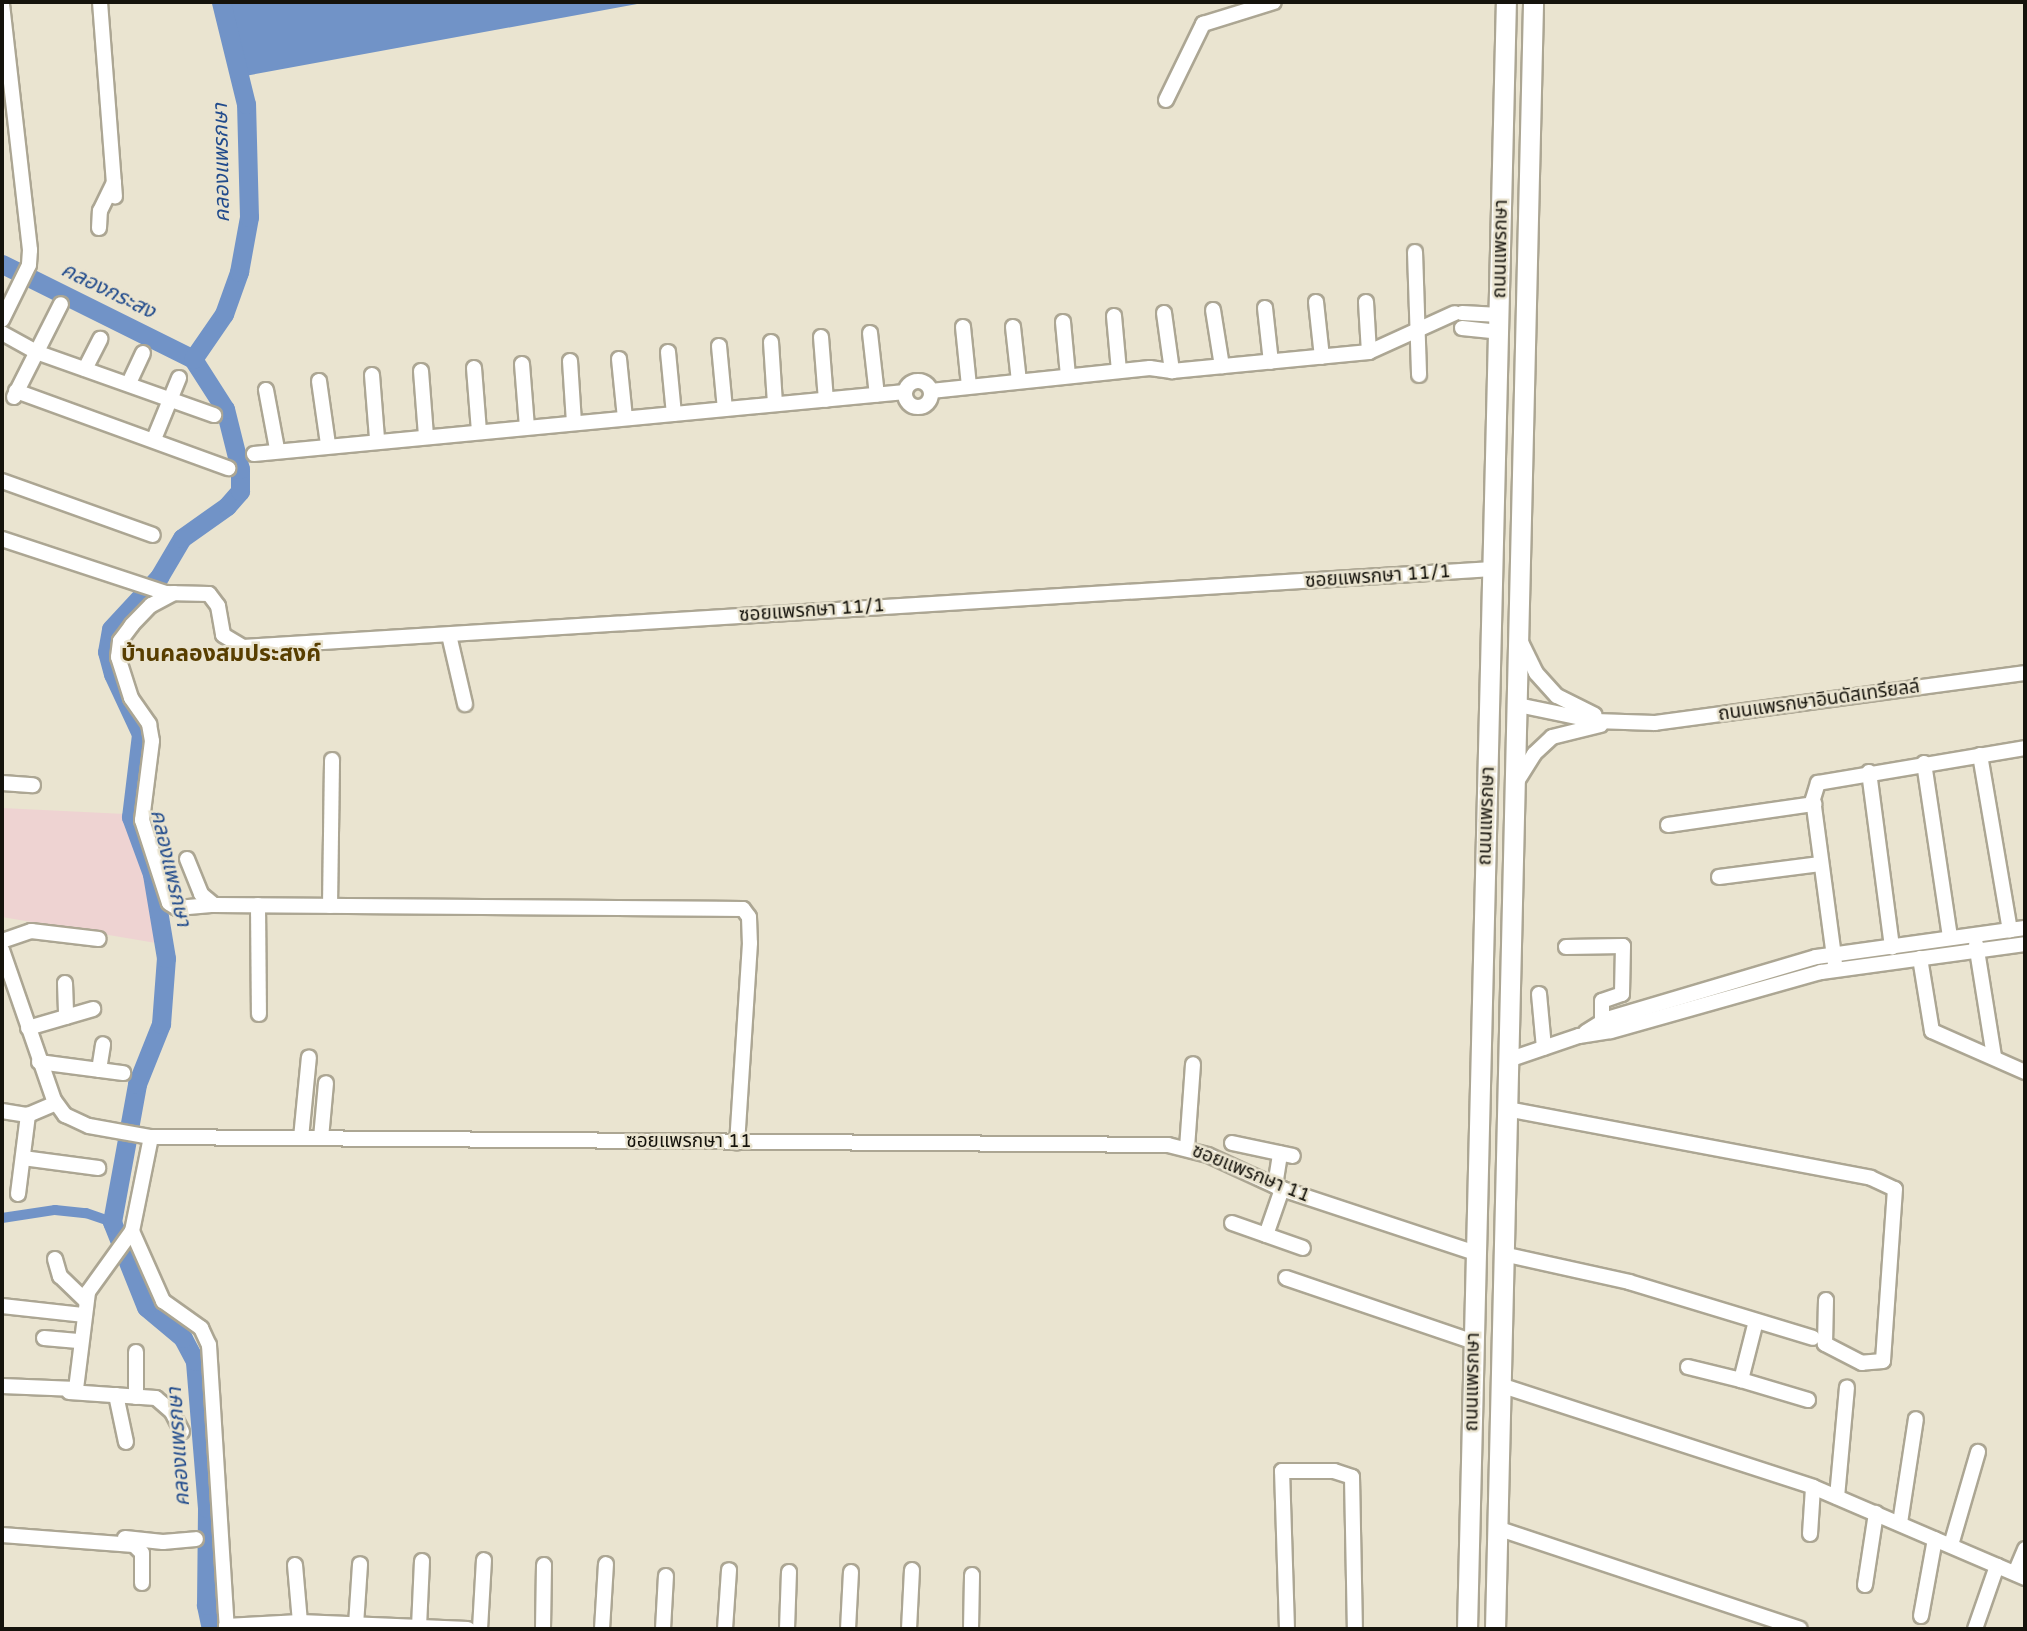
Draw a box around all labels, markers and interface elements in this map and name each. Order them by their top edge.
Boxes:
water label: คลองแพรกษา [208,103,236,223]
street label: ถนนแพรกษา [1489,199,1513,299]
water label: คลองกระสง [57,257,159,325]
street label: ซอยแพรกษา 11/1 [1304,561,1452,593]
street label: ซอยแพรกษา 11/1 [738,595,886,627]
district label: บ้านคลองสมประสงค์ [121,640,321,668]
street label: ถนนแพรกษาอินดัสเทรียลล์ [1717,676,1921,726]
street label: ถนนแพรกษา [1474,766,1500,866]
water label: คลองแพรกษา [144,807,196,929]
street label: ซอยแพรกษา 11 [626,1131,752,1153]
street label: ซอยแพรกษา 11 [1188,1140,1314,1208]
street label: ถนนแพรกษา [1461,1332,1485,1432]
water label: คลองแพรกษา [162,1387,196,1507]

